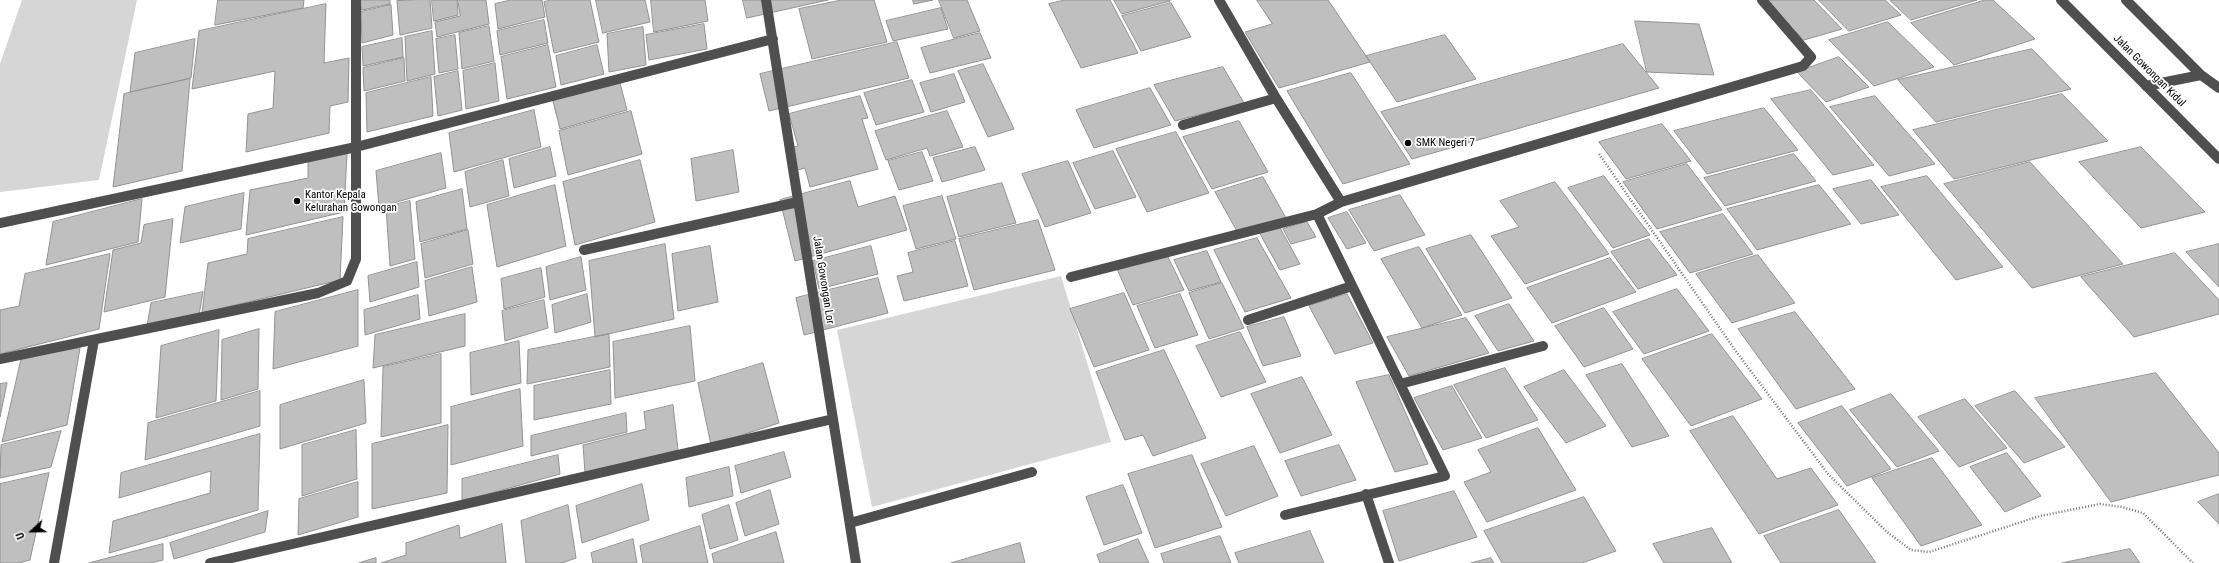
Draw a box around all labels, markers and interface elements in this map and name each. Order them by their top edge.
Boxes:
street label: Jalan Gowongan Kidul [2110,32,2188,110]
place label: SMK Negeri 7 [1416,136,1475,150]
marker: SMK Negeri 7 [1403,138,1413,148]
place label: Kantor Kepala Kelurahan Gowongan [305,188,397,214]
marker: Kantor Kepala Kelurahan Gowongan [292,196,302,206]
street label: Jalan Gowongan Lor [810,235,836,325]
north arrow [12,511,52,551]
text: U [13,530,28,541]

